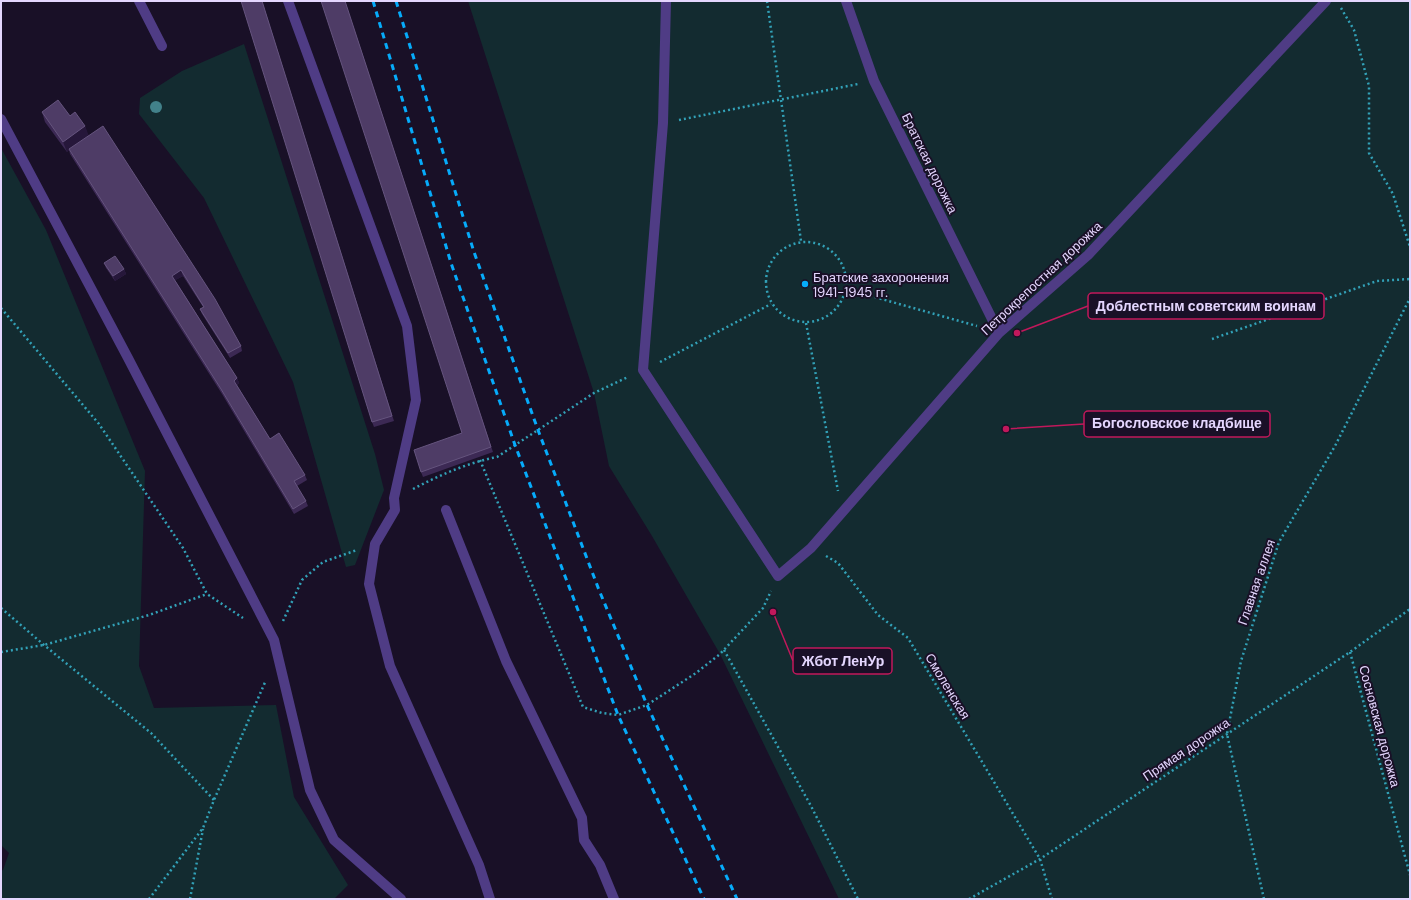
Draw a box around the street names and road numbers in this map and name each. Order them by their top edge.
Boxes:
street label: Братская дорожка [898,110,962,217]
street label: Петрокрепостная дорожка [977,217,1106,339]
street label: Главная аллея [1234,537,1279,627]
street label: Смоленская [921,650,974,722]
street label: Сосновская дорожка [1355,663,1404,790]
street label: Прямая дорожка [1140,714,1234,785]

